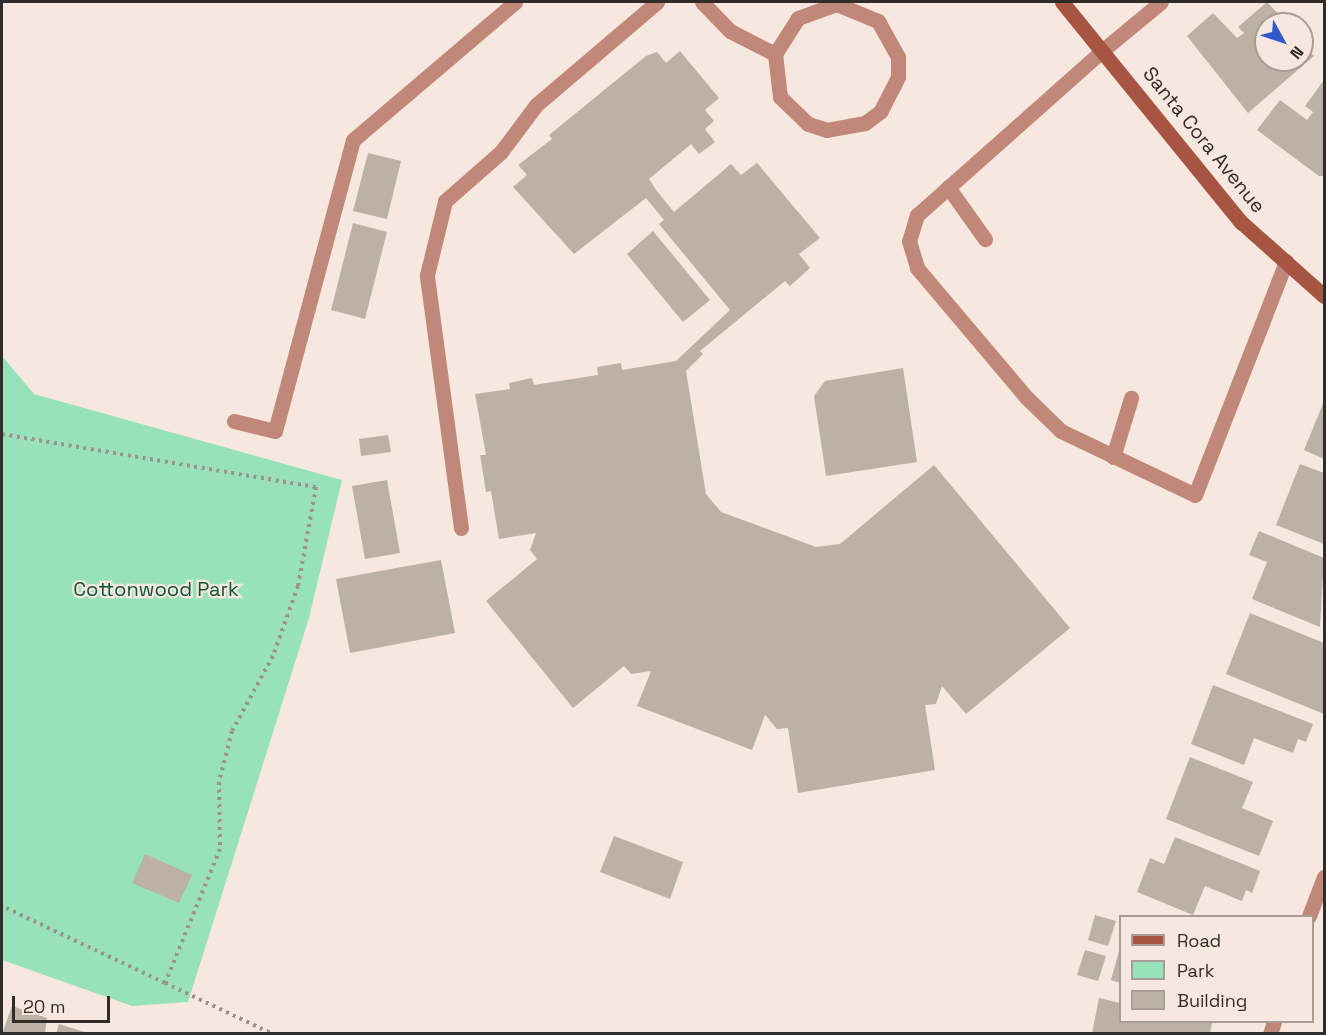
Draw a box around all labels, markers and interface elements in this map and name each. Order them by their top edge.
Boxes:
north arrow [1254,12,1314,72]
text: N [1285,42,1308,63]
street label: Santa Cora Avenue [1138,62,1270,218]
park label: Cottonwood Park [73,577,239,601]
legend [1119,915,1314,1023]
text: Road [1177,929,1221,952]
text: Park [1177,959,1214,982]
scale bar [15,984,112,1022]
text: Building [1177,989,1247,1012]
text: 20 m [23,995,66,1018]

